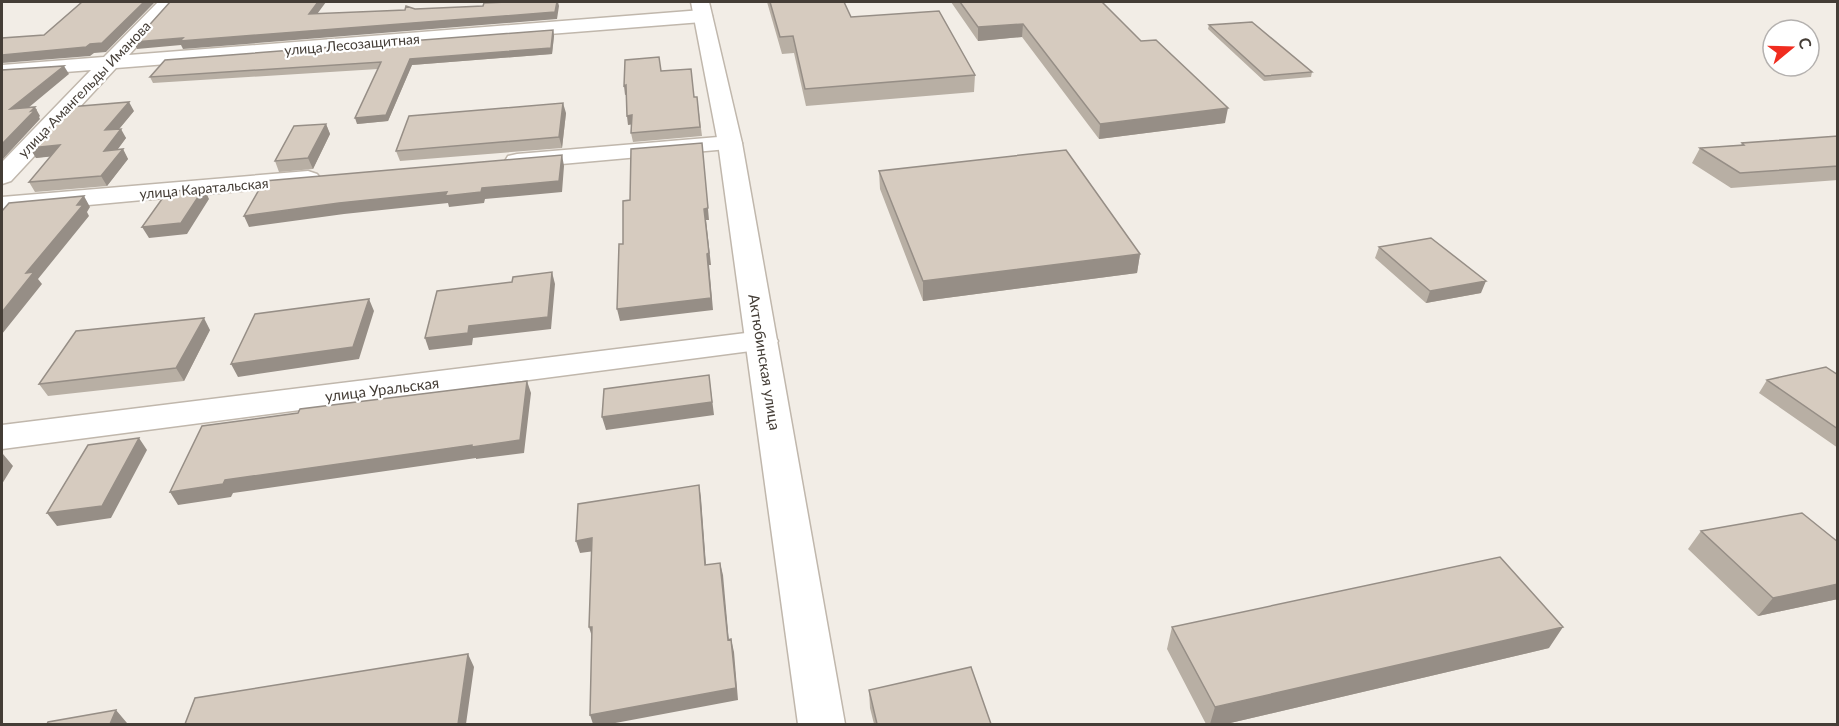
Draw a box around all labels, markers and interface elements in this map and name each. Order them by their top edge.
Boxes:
street label: улица Амангельды Иманова [14,17,154,161]
north arrow [1761,18,1821,78]
street label: улица Лесозащитная [284,30,420,58]
text: С [1795,35,1816,51]
street label: улица Каратальская [139,174,269,202]
street label: Актюбинская улица [745,293,785,431]
street label: улица Уральская [324,373,440,405]

